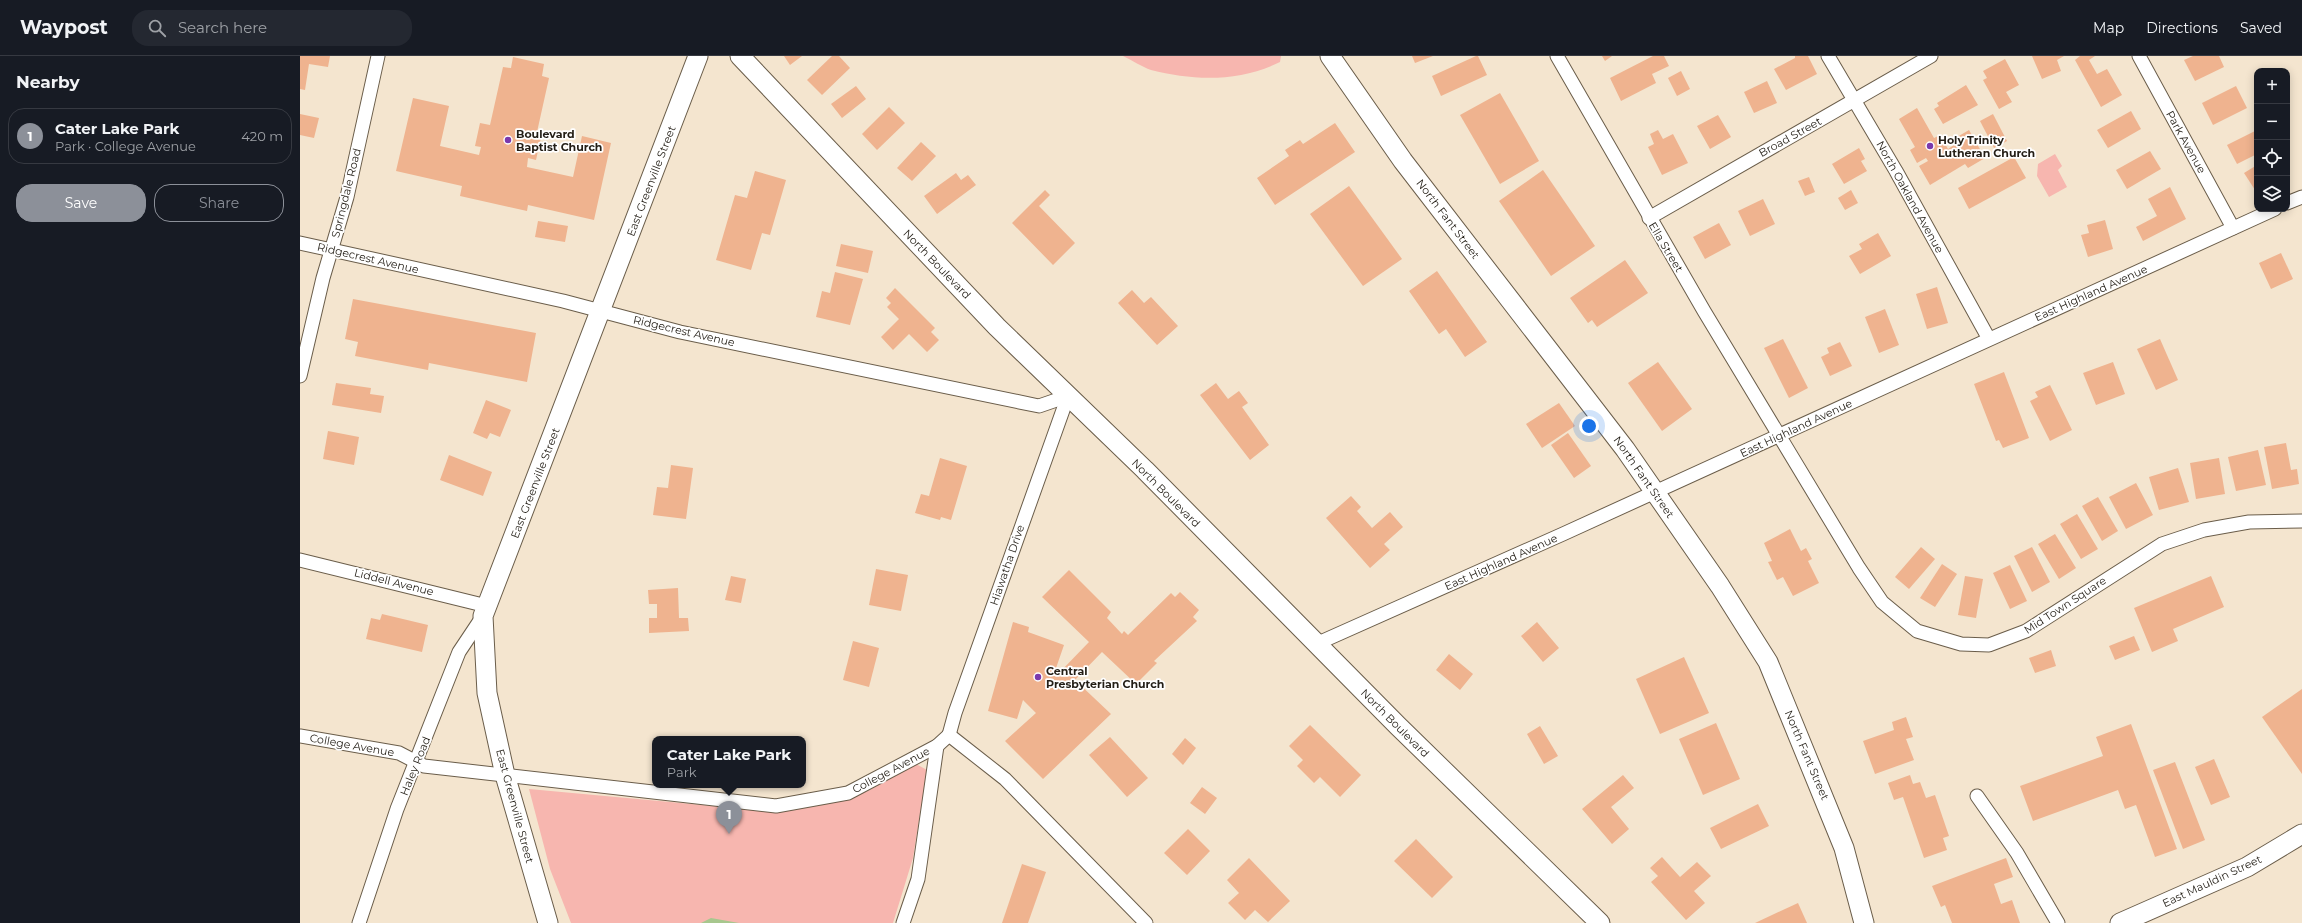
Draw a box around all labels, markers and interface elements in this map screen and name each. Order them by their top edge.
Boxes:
search box [132,10,412,46]
text: Waypost [20,16,108,39]
icon: search [146,17,168,39]
text: Search here [178,18,267,37]
text: Map [2093,19,2124,37]
text: Directions [2146,19,2218,37]
text: Saved [2240,19,2282,37]
map controls [2254,68,2290,212]
button: + [2254,68,2290,104]
text: Nearby [16,72,80,92]
button: − [2254,104,2290,140]
street label: Park Avenue [2163,108,2209,176]
street label: Broad Street [1756,114,1824,160]
text: Cater Lake Park [55,119,179,138]
street label: East Greenville Street [623,123,679,238]
place label: Boulevard Baptist Church [516,127,602,154]
text: 1 [27,128,33,144]
text: 420 m [241,128,283,144]
place label: Holy Trinity Lutheran Church [1938,133,2035,160]
marker: Boulevard Baptist Church [503,135,513,145]
text: Park · College Avenue [55,138,196,154]
street label: North Oakland Avenue [1873,138,1947,256]
button: locate [2254,140,2290,176]
marker: Holy Trinity Lutheran Church [1925,141,1935,151]
street label: Springdale Road [328,147,364,239]
street label: North Fant Street [1413,176,1483,262]
button: layers [2254,176,2290,212]
button: Save [16,184,146,222]
button: Share [154,184,284,222]
street label: Ella Street [1646,219,1687,275]
street label: North Boulevard [900,226,974,302]
street label: Ridgecrest Avenue [316,239,421,277]
street label: East Highland Avenue [2032,262,2150,324]
street label: Ridgecrest Avenue [632,312,737,350]
street label: East Highland Avenue [1738,396,1855,460]
your location [1579,416,1599,436]
street label: East Greenville Street [507,425,563,540]
street label: North Fant Street [1611,433,1678,521]
street label: North Boulevard [1129,456,1203,530]
street label: Hiawatha Drive [987,523,1027,607]
street label: East Highland Avenue [1442,531,1560,593]
street label: Liddell Avenue [353,565,435,599]
street label: Mid Town Square [2021,573,2109,637]
place label: Central Presbyterian Church [1046,664,1164,691]
marker: Central Presbyterian Church [1033,672,1043,682]
street label: North Boulevard [1358,686,1432,760]
street label: North Fant Street [1782,708,1832,803]
street label: College Avenue [309,731,396,759]
street label: Haley Road [397,734,433,798]
popup [652,736,806,788]
street label: College Avenue [850,744,932,796]
text: Cater Lake Park [667,745,791,764]
street label: East Greenville Street [493,747,537,865]
text: Park [667,764,697,780]
pin: 1 [716,801,742,834]
street label: East Mauldin Street [2160,852,2264,910]

